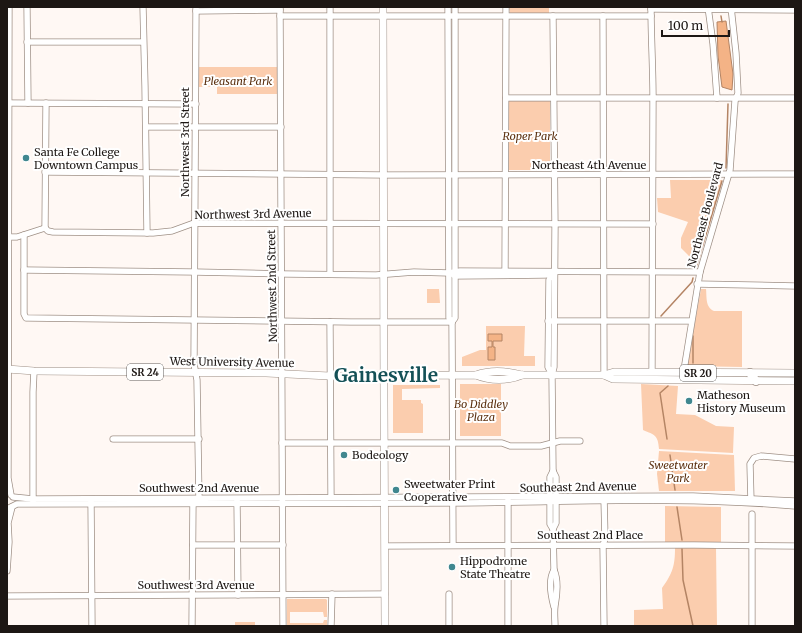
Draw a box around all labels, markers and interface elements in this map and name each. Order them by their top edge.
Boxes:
scale bar [662,12,729,38]
text: 100 m [668,18,703,33]
park label: Pleasant Park [204,74,272,88]
street label: Northwest 3rd Street [178,86,192,197]
park label: Roper Park [503,129,557,143]
place label: Santa Fe College Downtown Campus [34,145,138,172]
marker: Santa Fe College Downtown Campus [21,153,31,163]
street label: Northeast 4th Avenue [532,158,647,172]
street label: Northeast Boulevard [684,160,726,269]
street label: Northwest 3rd Avenue [194,206,312,222]
street label: Northwest 2nd Street [264,229,280,343]
street label: West University Avenue [169,354,295,370]
district label: Gainesville [334,363,438,387]
road number: SR 24 [127,364,163,380]
road number: SR 20 [680,365,716,381]
place label: Matheson History Museum [697,388,786,415]
marker: Matheson History Museum [684,396,694,406]
park label: Bo Diddley Plaza [454,397,508,424]
place label: Bodeology [352,448,409,462]
marker: Bodeology [339,450,349,460]
park label: Sweetwater Park [649,458,708,485]
place label: Sweetwater Print Cooperative [404,477,496,504]
street label: Southeast 2nd Avenue [519,479,637,495]
street label: Southwest 2nd Avenue [139,481,259,495]
marker: Sweetwater Print Cooperative [391,485,401,495]
street label: Southeast 2nd Place [537,528,643,542]
place label: Hippodrome State Theatre [460,554,531,581]
marker: Hippodrome State Theatre [447,562,457,572]
street label: Southwest 3rd Avenue [137,578,255,592]

